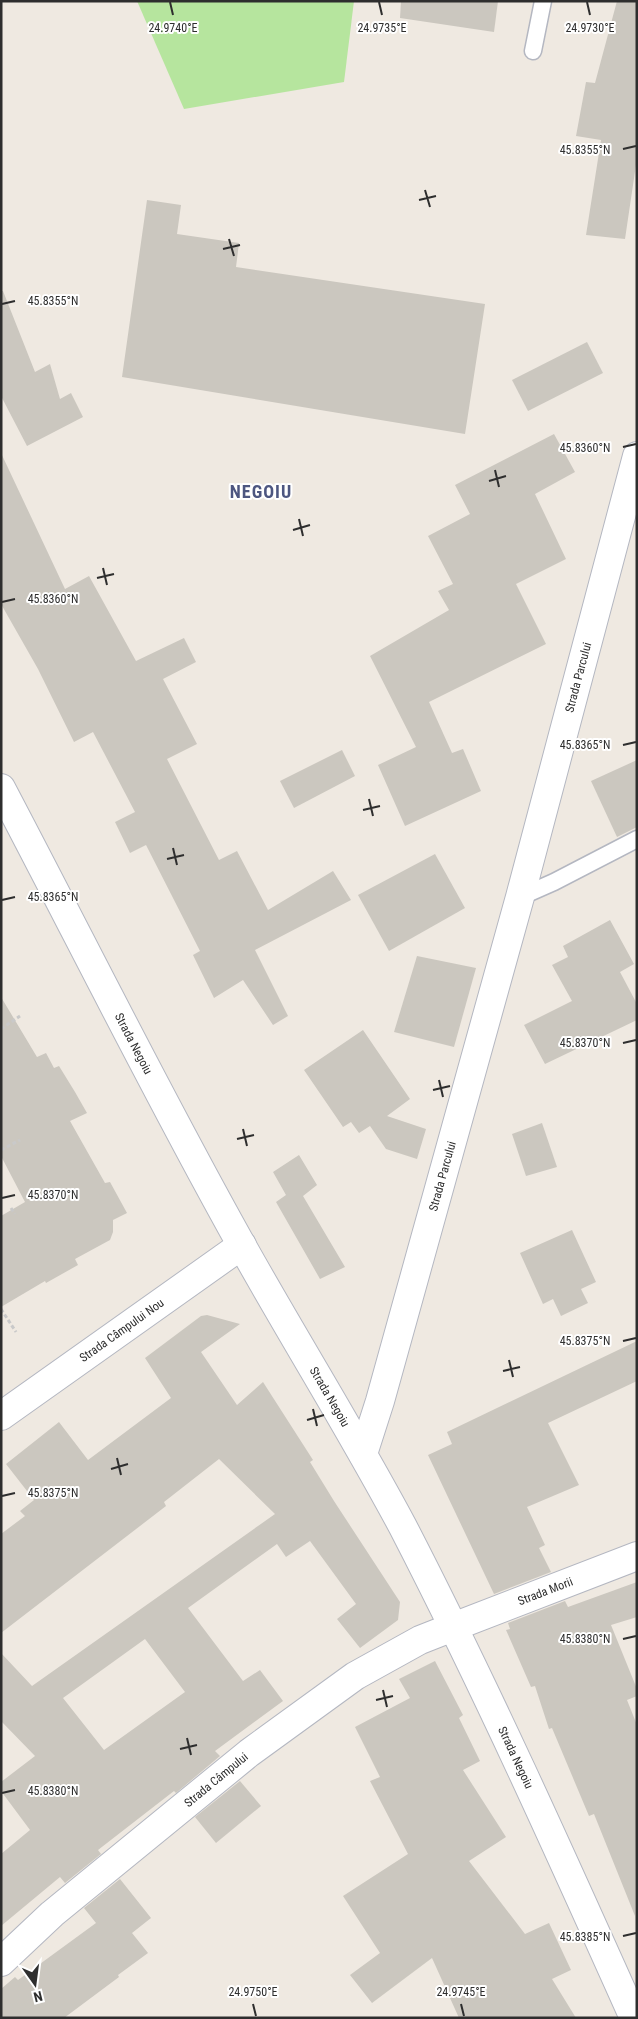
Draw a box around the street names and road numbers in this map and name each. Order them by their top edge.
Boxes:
street label: Strada Parcului [562,641,594,714]
street label: Strada Negoiu [112,1011,155,1077]
street label: Strada Parcului [426,1140,459,1213]
street label: Strada Câmpului Nou [77,1296,167,1365]
street label: Strada Negoiu [307,1364,353,1429]
street label: Strada Morii [516,1574,575,1608]
street label: Strada Negoiu [495,1724,536,1791]
street label: Strada Câmpului [181,1750,251,1810]

